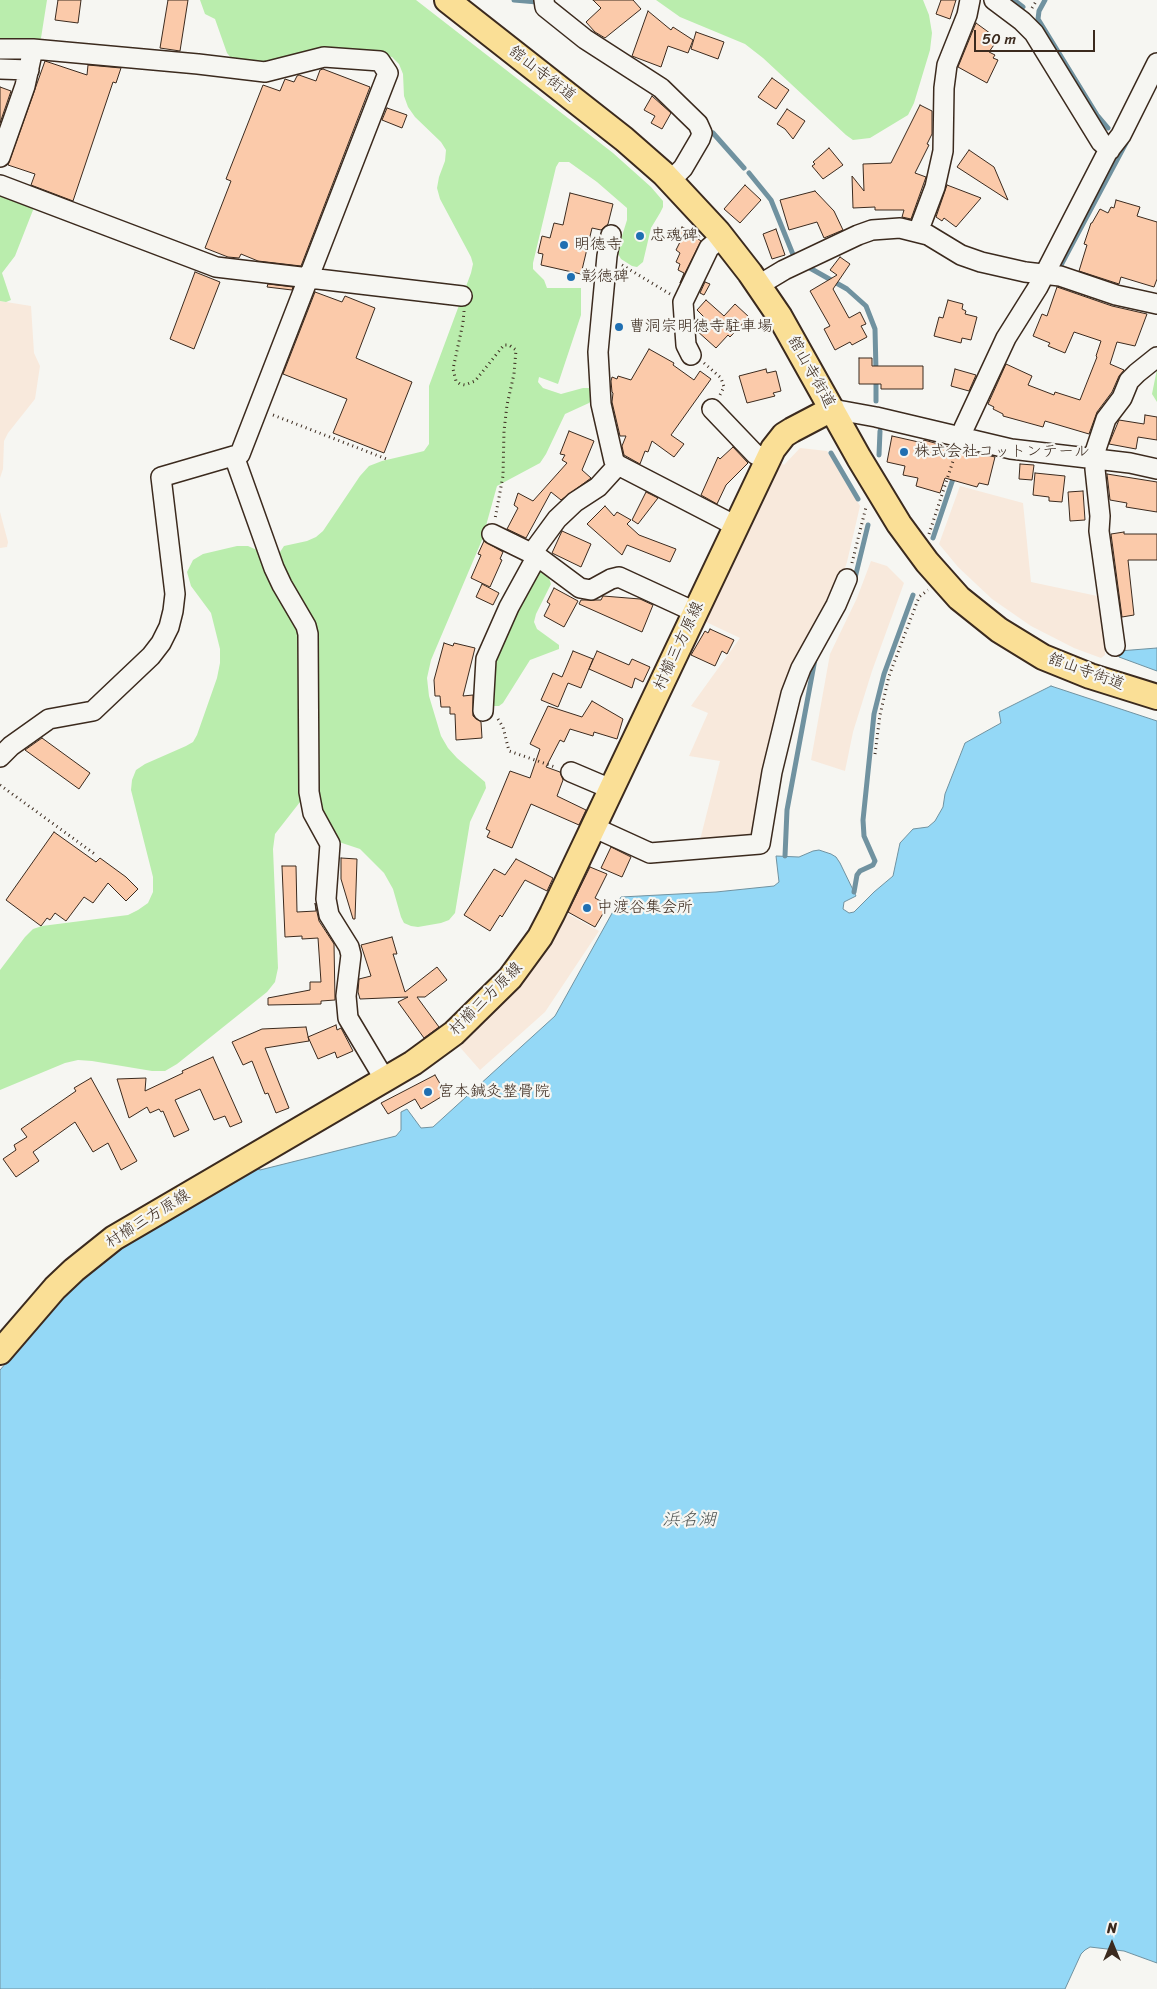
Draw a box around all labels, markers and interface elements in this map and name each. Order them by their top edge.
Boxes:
scale bar [977,20,1098,52]
text: 50 m [982,26,1016,52]
street label: 舘山寺街道 [505,42,579,106]
place label: 忠魂碑 [650,226,698,246]
marker: 忠魂碑 [634,230,646,242]
place label: 明徳寺 [574,235,622,255]
marker: 明徳寺 [558,239,570,251]
place label: 彰徳碑 [581,267,629,287]
marker: 彰徳碑 [565,271,577,283]
place label: 曹洞宗明徳寺駐車場 [629,317,773,337]
marker: 曹洞宗明徳寺駐車場 [613,321,625,333]
street label: 舘山寺街道 [783,332,839,412]
place label: 株式会社コットンテール [914,442,1090,462]
marker: 株式会社コットンテール [898,446,910,458]
street label: 村櫛三方原線 [650,598,708,694]
street label: 舘山寺街道 [1045,649,1127,695]
place label: 中渡谷集会所 [597,898,693,918]
marker: 中渡谷集会所 [581,902,593,914]
street label: 村櫛三方原線 [445,958,527,1040]
place label: 宮本鍼灸整骨院 [438,1082,550,1102]
marker: 宮本鍼灸整骨院 [422,1086,434,1098]
street label: 村櫛三方原線 [102,1185,194,1253]
water label: 浜名湖 [662,1509,716,1531]
text: N [1107,1916,1117,1941]
north arrow [1087,1919,1137,1969]

